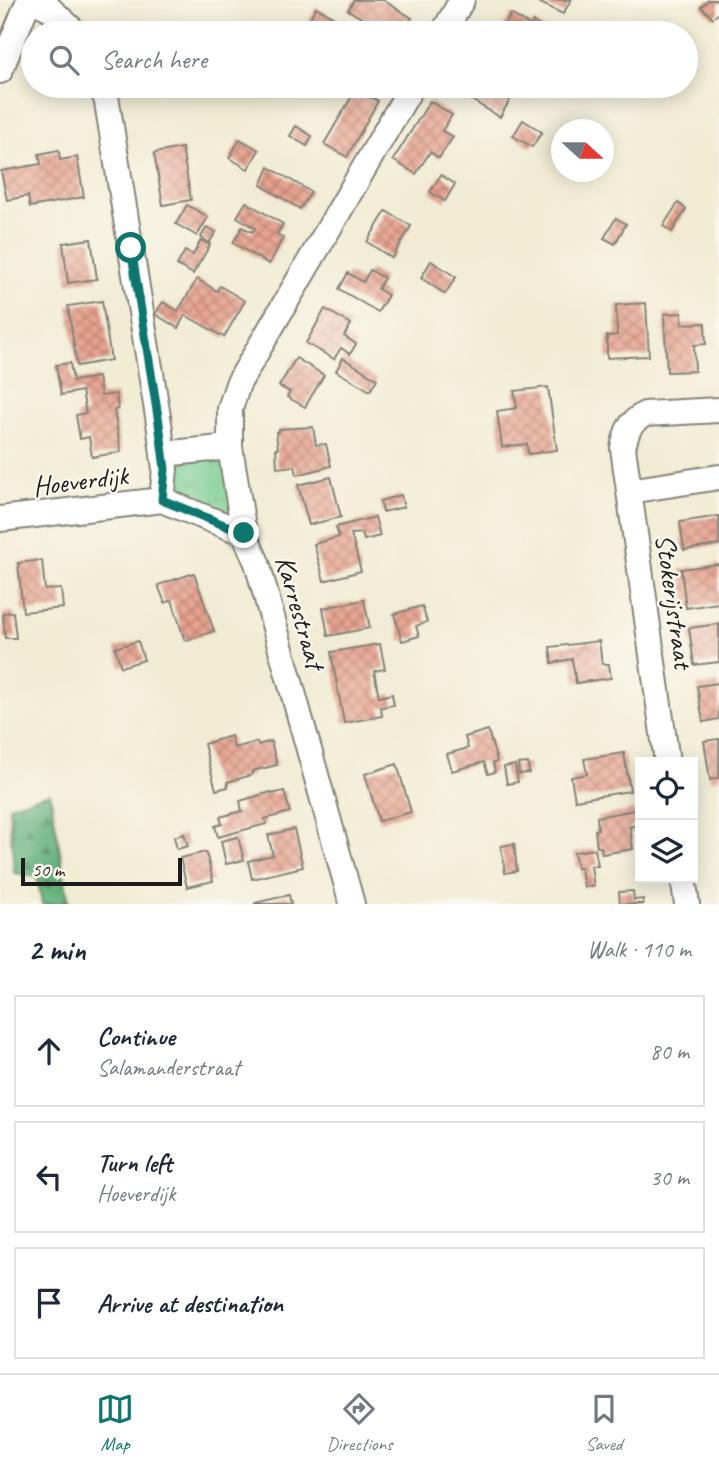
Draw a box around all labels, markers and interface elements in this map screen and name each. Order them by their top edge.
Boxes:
search box [21,21,698,98]
icon: search [45,41,83,79]
text: Search here [101,43,207,76]
north arrow [551,119,614,182]
route start [115,232,146,263]
street label: Hoeverdijk [31,457,131,504]
route end [228,517,259,548]
street label: Stokerijstraat [648,532,702,673]
street label: Karrestraat [268,551,334,676]
map controls [635,757,698,883]
button: locate [635,757,698,820]
button: layers [635,820,698,883]
scale bar [21,855,182,887]
text: 50 m [32,858,64,882]
text: 2 min [28,931,85,969]
text: Walk · 110 m [587,935,691,964]
text: Continue [97,1020,175,1053]
icon: ahead [30,1032,68,1070]
text: 80 m [650,1037,689,1066]
text: Salamanderstraat [97,1053,240,1082]
text: Turn left [97,1146,172,1179]
icon: left [30,1158,68,1196]
text: 30 m [650,1163,689,1192]
text: Hoeverdijk [97,1179,175,1208]
icon: arrive [30,1284,68,1322]
text: Arrive at destination [97,1287,283,1320]
tab: Map [96,1390,134,1456]
tab: Directions [326,1390,393,1456]
tab: Saved [585,1390,623,1456]

